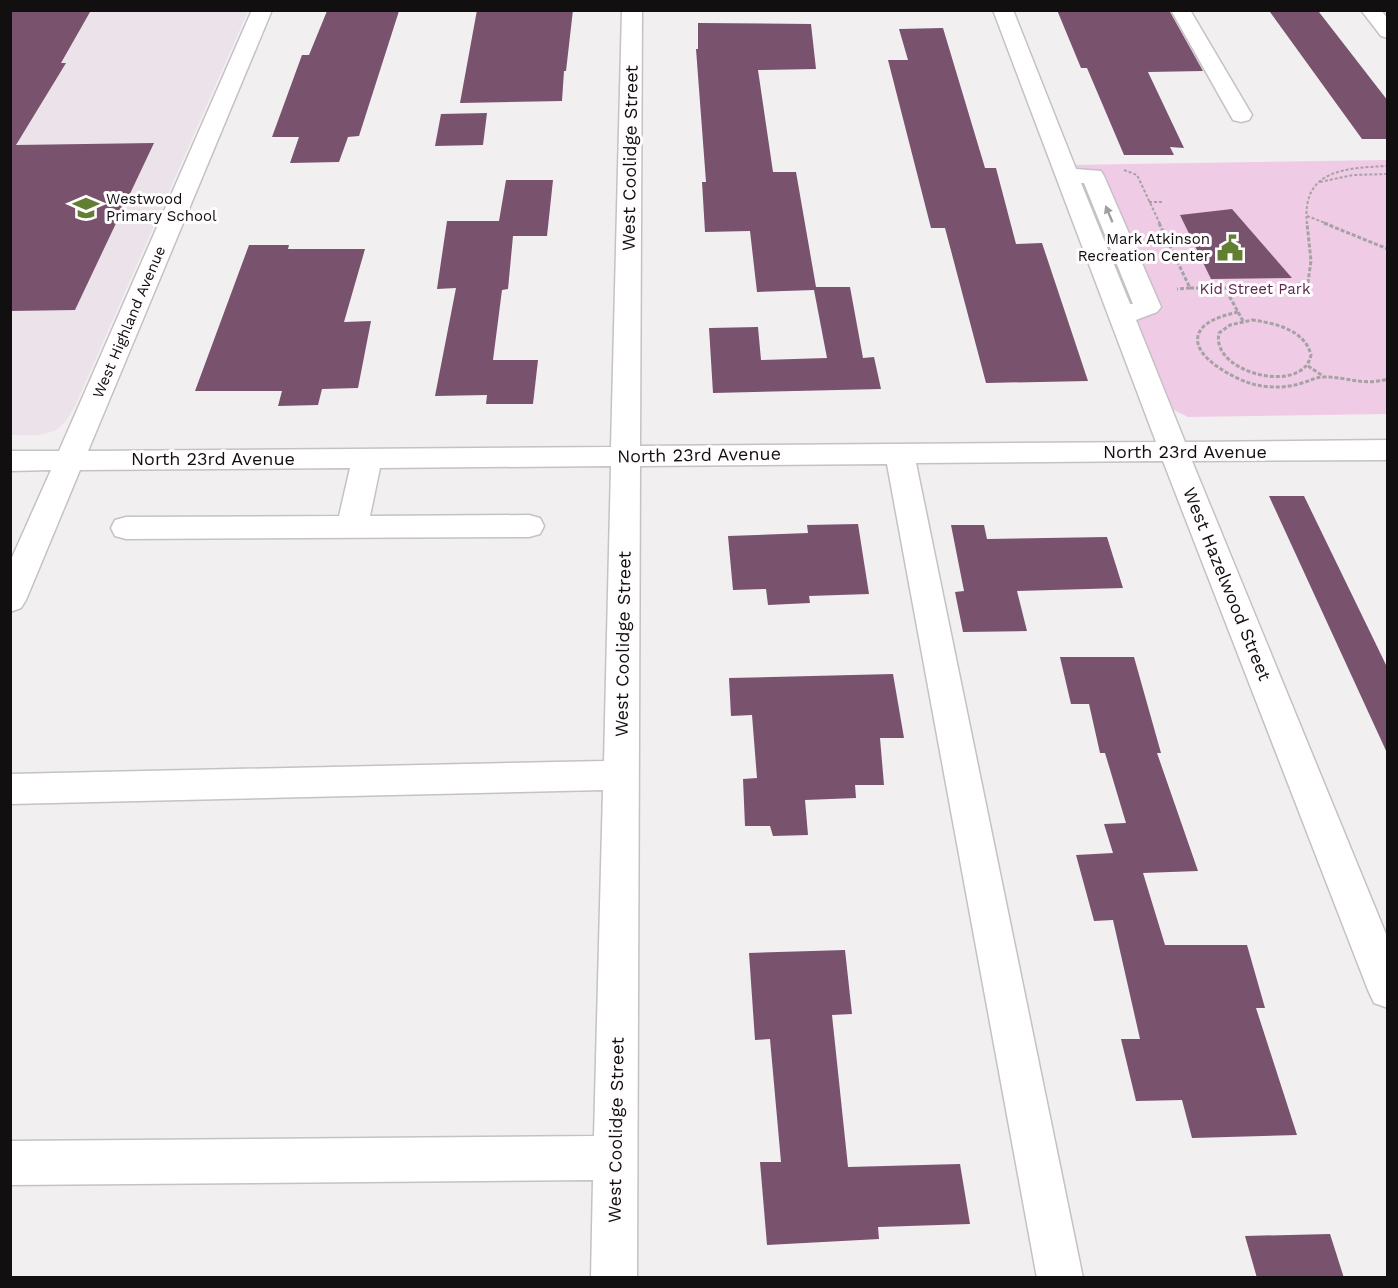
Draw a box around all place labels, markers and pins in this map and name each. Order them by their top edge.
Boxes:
place label: Westwood Primary School [106,190,217,225]
school or university icon: Westwood Primary School [71,193,101,223]
place label: Mark Atkinson Recreation Center [1078,230,1210,265]
public building icon: Mark Atkinson Recreation Center [1215,233,1245,263]

